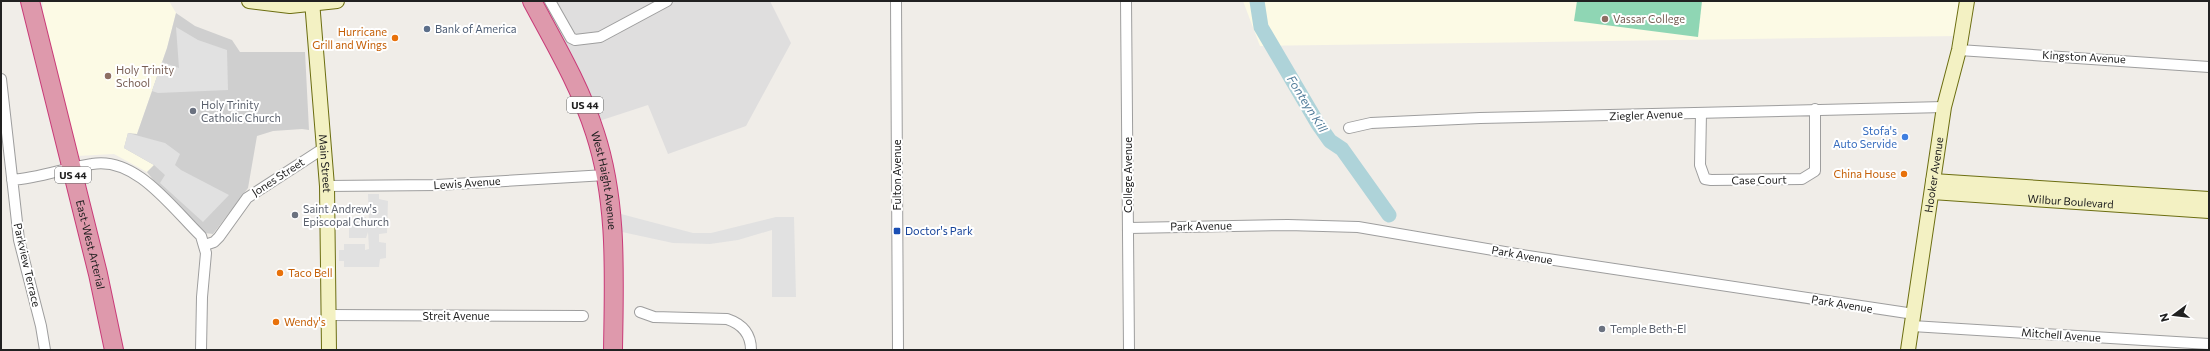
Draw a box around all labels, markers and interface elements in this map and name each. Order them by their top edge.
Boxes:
place label: Vassar College [1613,12,1685,25]
marker: Vassar College [1600,14,1610,24]
place label: Bank of America [435,22,517,35]
marker: Bank of America [422,24,432,34]
place label: Hurricane Grill and Wings [312,25,387,51]
marker: Hurricane Grill and Wings [390,33,400,43]
street label: Kingston Avenue [2042,48,2126,65]
place label: Holy Trinity School [116,63,174,89]
marker: Holy Trinity School [103,71,113,81]
water label: Fonteyn Kill [1285,72,1331,135]
road number: US 44 [567,97,603,113]
place label: Holy Trinity Catholic Church [201,98,281,124]
marker: Holy Trinity Catholic Church [188,106,198,116]
street label: Ziegler Avenue [1609,107,1683,122]
place label: Stofa's Auto Servide [1833,124,1897,150]
street label: West Haight Avenue [589,129,619,230]
marker: Stofa's Auto Servide [1900,132,1910,142]
street label: Main Street [317,134,334,193]
street label: Hooker Avenue [1921,136,1945,213]
street label: College Avenue [1121,137,1134,213]
street label: Fulton Avenue [890,139,903,211]
street label: Jones Street [249,155,307,199]
road number: US 44 [55,167,91,183]
place label: China House [1833,167,1896,180]
marker: China House [1899,169,1909,179]
street label: Case Court [1731,173,1787,186]
street label: Lewis Avenue [433,174,501,191]
street label: Wilbur Boulevard [2027,192,2114,210]
street label: East-West Arterial [74,198,108,290]
place label: Saint Andrew's Episcopal Church [303,202,389,228]
marker: Saint Andrew's Episcopal Church [290,210,300,220]
street label: Park Avenue [1170,218,1232,233]
street label: Parkview Terrace [12,222,44,308]
place label: Doctor's Park [905,224,973,237]
marker: Doctor's Park [892,226,902,236]
street label: Park Avenue [1491,243,1554,266]
place label: Taco Bell [288,266,332,279]
marker: Taco Bell [275,268,285,278]
street label: Park Avenue [1811,292,1874,315]
north arrow [2154,295,2194,335]
street label: Streit Avenue [423,309,490,322]
text: N [2157,312,2171,323]
place label: Wendy's [284,315,326,328]
marker: Wendy's [271,317,281,327]
place label: Temple Beth-El [1610,322,1686,335]
marker: Temple Beth-El [1597,324,1607,334]
street label: Mitchell Avenue [2021,325,2101,344]

